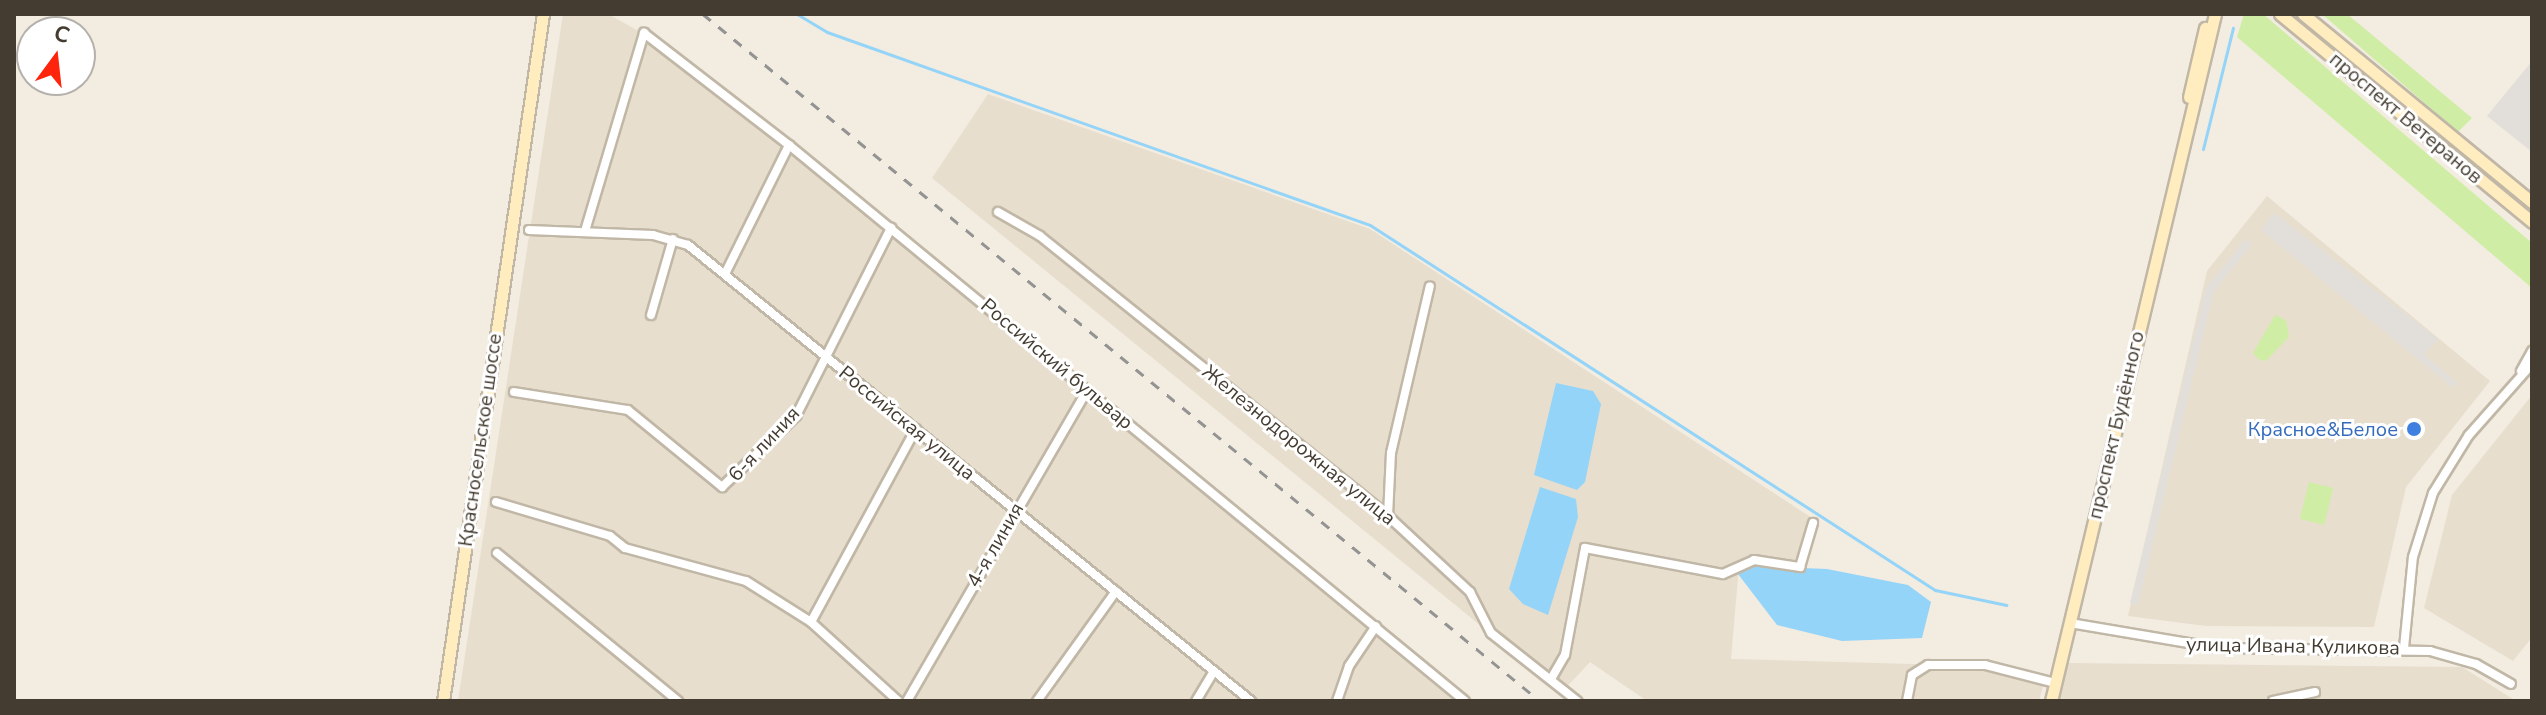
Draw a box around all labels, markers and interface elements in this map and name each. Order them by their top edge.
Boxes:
north arrow [16,16,96,96]
text: С [51,18,73,51]
street label: проспект Ветеранов [2325,47,2487,189]
street label: Российский бульвар [976,293,1138,435]
street label: проспект Будённого [2083,329,2149,521]
street label: Красносельское шоссе [453,332,507,548]
street label: Железнодорожная улица [1198,360,1400,530]
street label: Российская улица [834,361,980,485]
street label: 6-я линия [723,402,805,486]
place label: Красное&Белое [2248,417,2398,441]
marker: Красное&Белое [2405,420,2423,438]
street label: 4-я линия [961,498,1029,592]
street label: улица Ивана Куликова [2186,632,2400,660]

